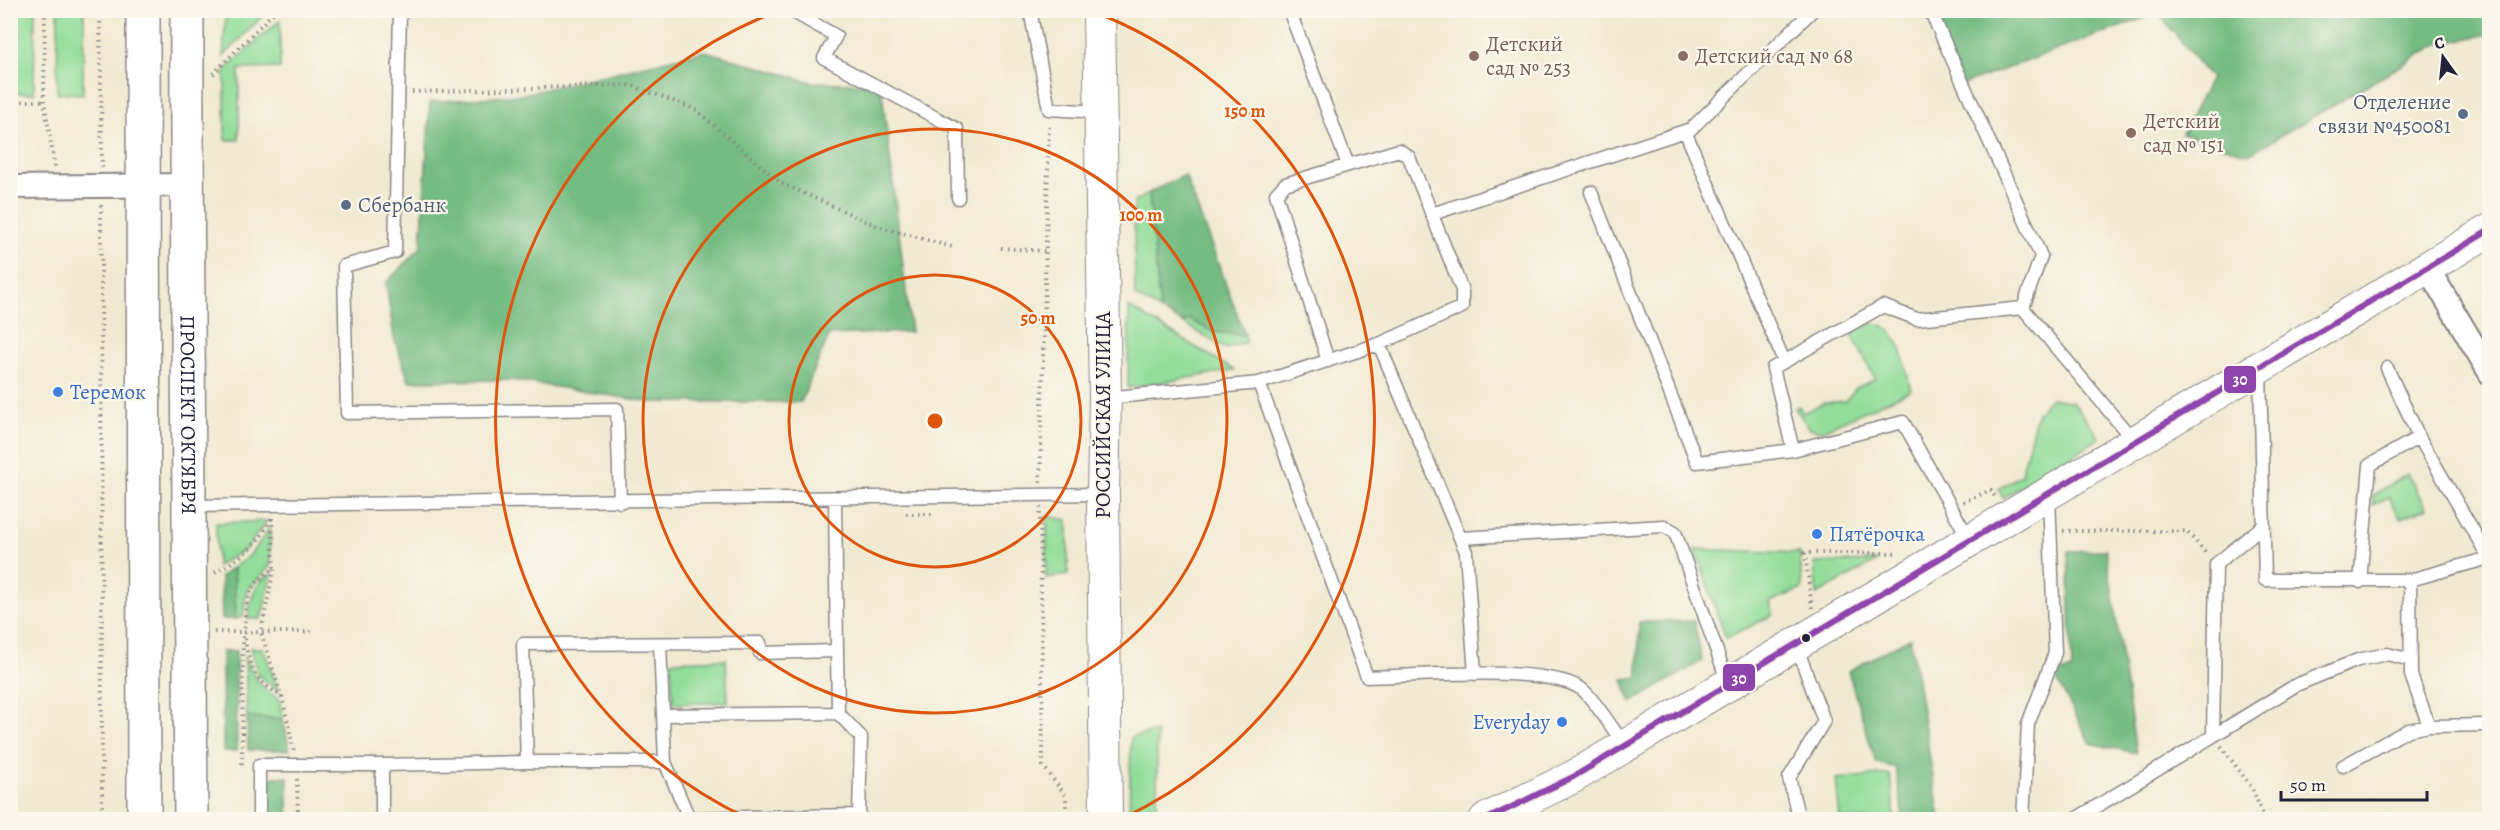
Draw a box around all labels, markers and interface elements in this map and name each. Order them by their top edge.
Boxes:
north arrow [2413,27,2473,87]
place label: Детский сад № 253 [1486,30,1571,82]
text: С [2432,32,2447,55]
place label: Детский сад № 68 [1695,42,1853,70]
marker: Детский сад № 253 [1467,49,1481,63]
marker: Детский сад № 68 [1676,49,1690,63]
place label: Отделение связи №450081 [2318,88,2451,140]
text: 150 m [1224,99,1266,123]
place label: Детский сад № 151 [2143,107,2224,159]
marker: Отделение связи №450081 [2456,107,2470,121]
marker: Детский сад № 151 [2124,126,2138,140]
place label: Сбербанк [358,191,446,219]
marker: Сбербанк [339,198,353,212]
text: 100 m [1120,203,1162,227]
text: 50 m [1021,306,1055,330]
street label: РОССИЙСКАЯ УЛИЦА [1089,311,1117,519]
street label: ПРОСПЕКТ ОКТЯБРЯ [174,315,203,515]
line badge: 30 [2223,365,2257,394]
text: 30 [2233,369,2247,391]
place label: Теремок [70,378,146,406]
marker: Теремок [51,385,65,399]
centre of rings [925,411,945,431]
place label: Пятёрочка [1829,520,1925,548]
marker: Пятёрочка [1810,527,1824,541]
unlabelled marker [1800,632,1812,644]
line badge: 30 [1722,663,1756,692]
text: 30 [1732,668,1746,690]
place label: Everyday [1472,708,1551,736]
marker: Everyday [1555,715,1569,729]
scale bar [2281,764,2426,802]
text: 50 m [2290,773,2326,797]

